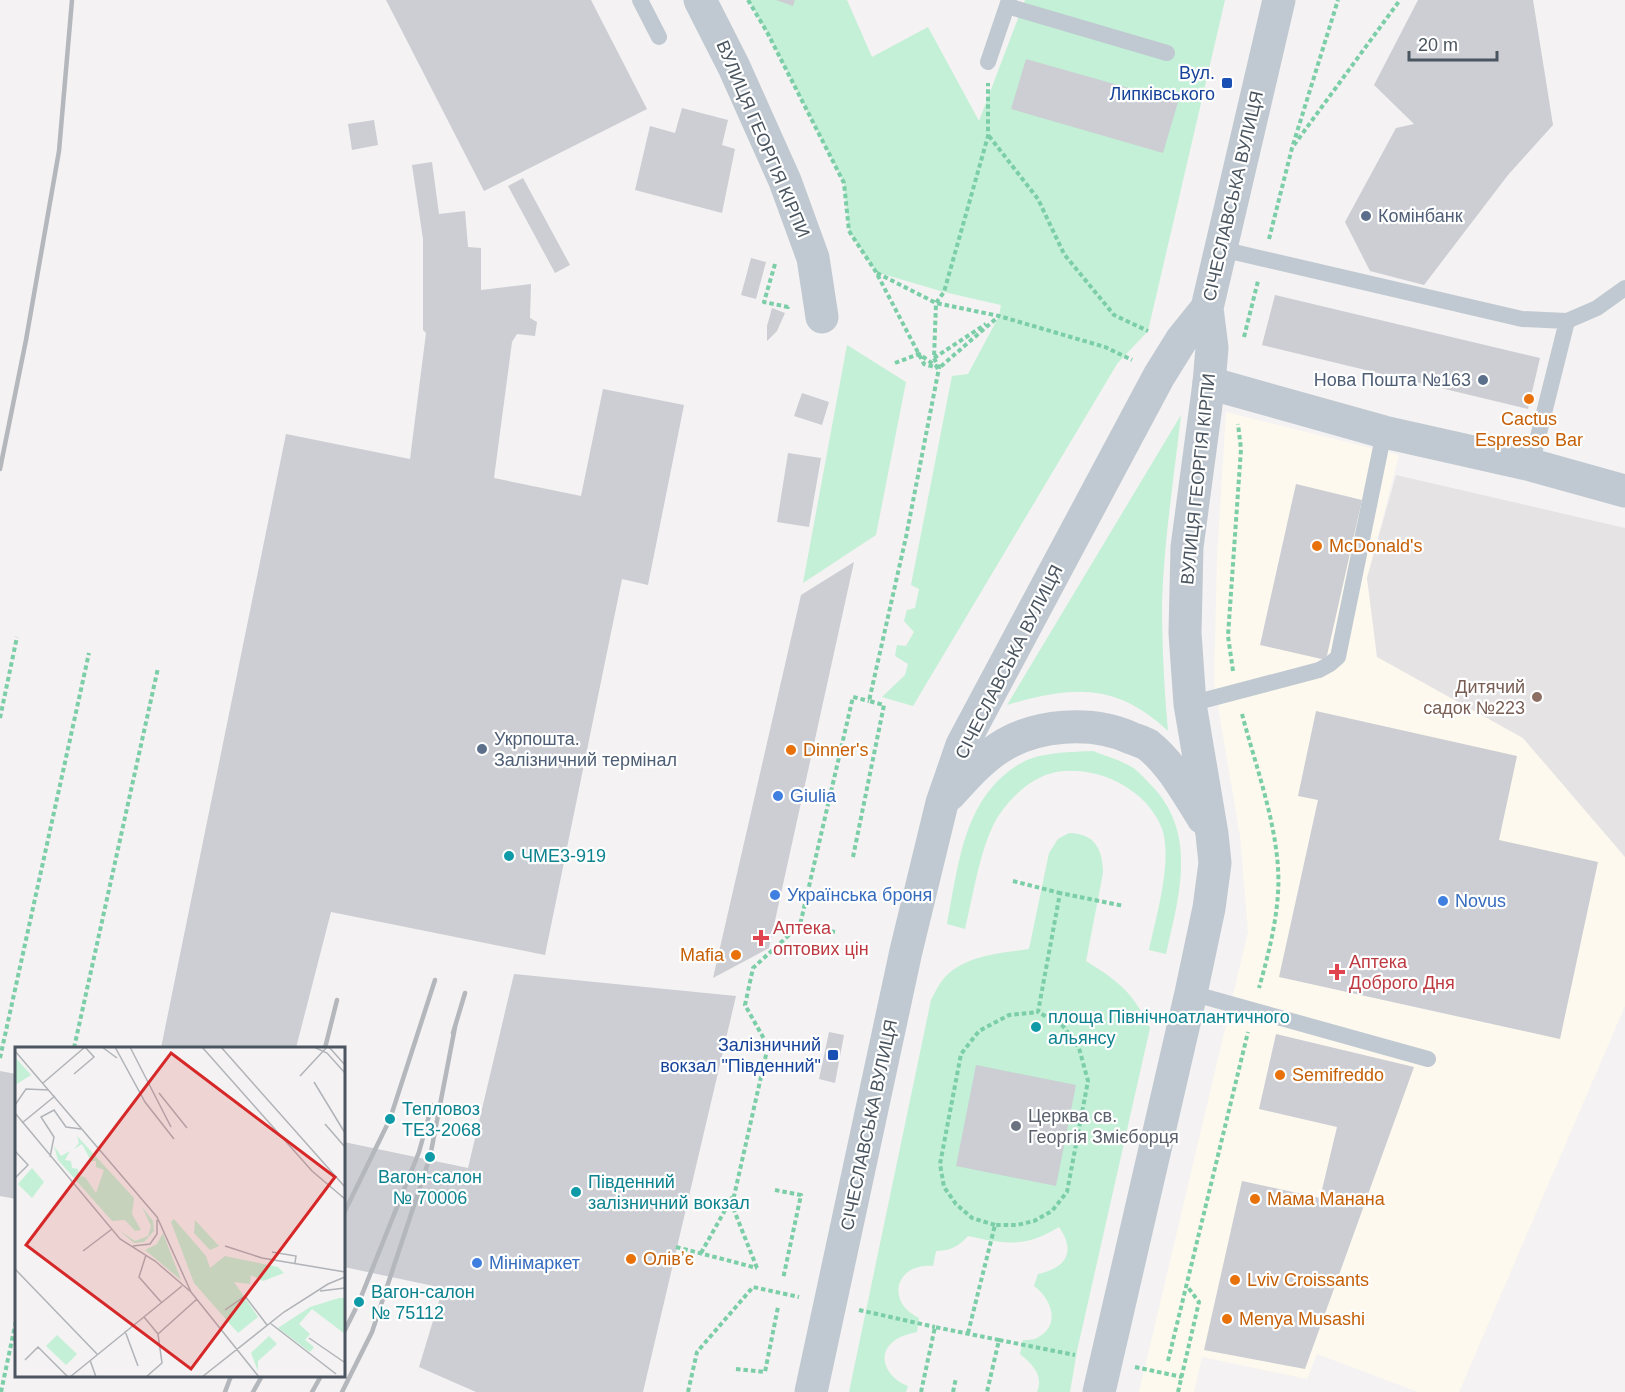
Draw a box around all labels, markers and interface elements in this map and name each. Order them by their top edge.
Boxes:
scale bar [1409,24,1498,62]
text: 20 m [1418,35,1458,55]
street label: ВУЛИЦЯ ГЕОРГІЯ КІРПИ [712,37,814,241]
place label: Вул. Липківського [1110,63,1215,104]
marker: Вул. Липківського [1220,76,1234,90]
street label: СІЧЕСЛАВСЬКА ВУЛИЦЯ [1199,89,1267,303]
place label: Комінбанк [1378,206,1463,226]
marker: Комінбанк [1359,209,1373,223]
place label: Нова Пошта №163 [1314,370,1471,390]
street label: ВУЛИЦЯ ГЕОРГІЯ КІРПИ [1177,372,1219,586]
marker: Нова Пошта №163 [1476,373,1490,387]
marker: Cactus Espresso Bar [1522,392,1536,406]
place label: Cactus Espresso Bar [1475,409,1583,450]
place label: McDonald's [1329,536,1422,556]
marker: McDonald's [1310,539,1324,553]
street label: СІЧЕСЛАВСЬКА ВУЛИЦЯ [951,562,1067,762]
place label: Дитячий садок №223 [1423,677,1525,718]
marker: Дитячий садок №223 [1530,690,1544,704]
place label: Укрпошта. Залізничний термінал [494,729,677,770]
place label: Dinner's [803,740,868,760]
marker: Укрпошта. Залізничний термінал [475,742,489,756]
marker: Dinner's [784,743,798,757]
place label: Giulia [790,786,837,806]
marker: Giulia [771,789,785,803]
place label: ЧМЕ3-919 [521,846,606,866]
marker: ЧМЕ3-919 [502,849,516,863]
place label: Українська броня [787,885,932,905]
marker: Українська броня [768,888,782,902]
place label: Novus [1455,891,1506,911]
marker: Novus [1436,894,1450,908]
place label: Аптека оптових цін [773,918,869,959]
marker: Аптека оптових цін [754,931,768,945]
place label: Mafia [680,945,725,965]
marker: Mafia [729,948,743,962]
place label: Аптека Доброго Дня [1349,952,1455,993]
marker: Аптека Доброго Дня [1330,965,1344,979]
place label: площа Північноатлантичного альянсу [1048,1007,1290,1048]
street label: СІЧЕСЛАВСЬКА ВУЛИЦЯ [837,1018,901,1232]
marker: площа Північноатлантичного альянсу [1029,1020,1043,1034]
place label: Залізничний вокзал "Південний" [660,1035,821,1076]
inset map [15,1047,345,1377]
marker: Залізничний вокзал "Південний" [826,1048,840,1062]
place label: Semifreddo [1292,1065,1384,1085]
marker: Semifreddo [1273,1068,1287,1082]
place label: Тепловоз ТЕ3-2068 [402,1099,481,1140]
place label: Церква св. Георгія Змієборця [1028,1106,1179,1147]
marker: Тепловоз ТЕ3-2068 [383,1112,397,1126]
marker: Церква св. Георгія Змієборця [1009,1119,1023,1133]
marker: Вагон-салон № 70006 [423,1150,437,1164]
place label: Вагон-салон № 70006 [378,1167,482,1208]
place label: Південний залізничний вокзал [588,1172,750,1213]
marker: Південний залізничний вокзал [569,1185,583,1199]
place label: Мама Манана [1267,1189,1386,1209]
marker: Мама Манана [1248,1192,1262,1206]
place label: Олівʼє [643,1249,694,1269]
marker: Олівʼє [624,1252,638,1266]
place label: Мінімаркет [489,1253,580,1273]
marker: Мінімаркет [470,1256,484,1270]
place label: Lviv Croissants [1247,1270,1369,1290]
marker: Lviv Croissants [1228,1273,1242,1287]
place label: Вагон-салон № 75112 [371,1282,475,1323]
marker: Вагон-салон № 75112 [352,1295,366,1309]
place label: Menya Musashi [1239,1309,1365,1329]
marker: Menya Musashi [1220,1312,1234,1326]

